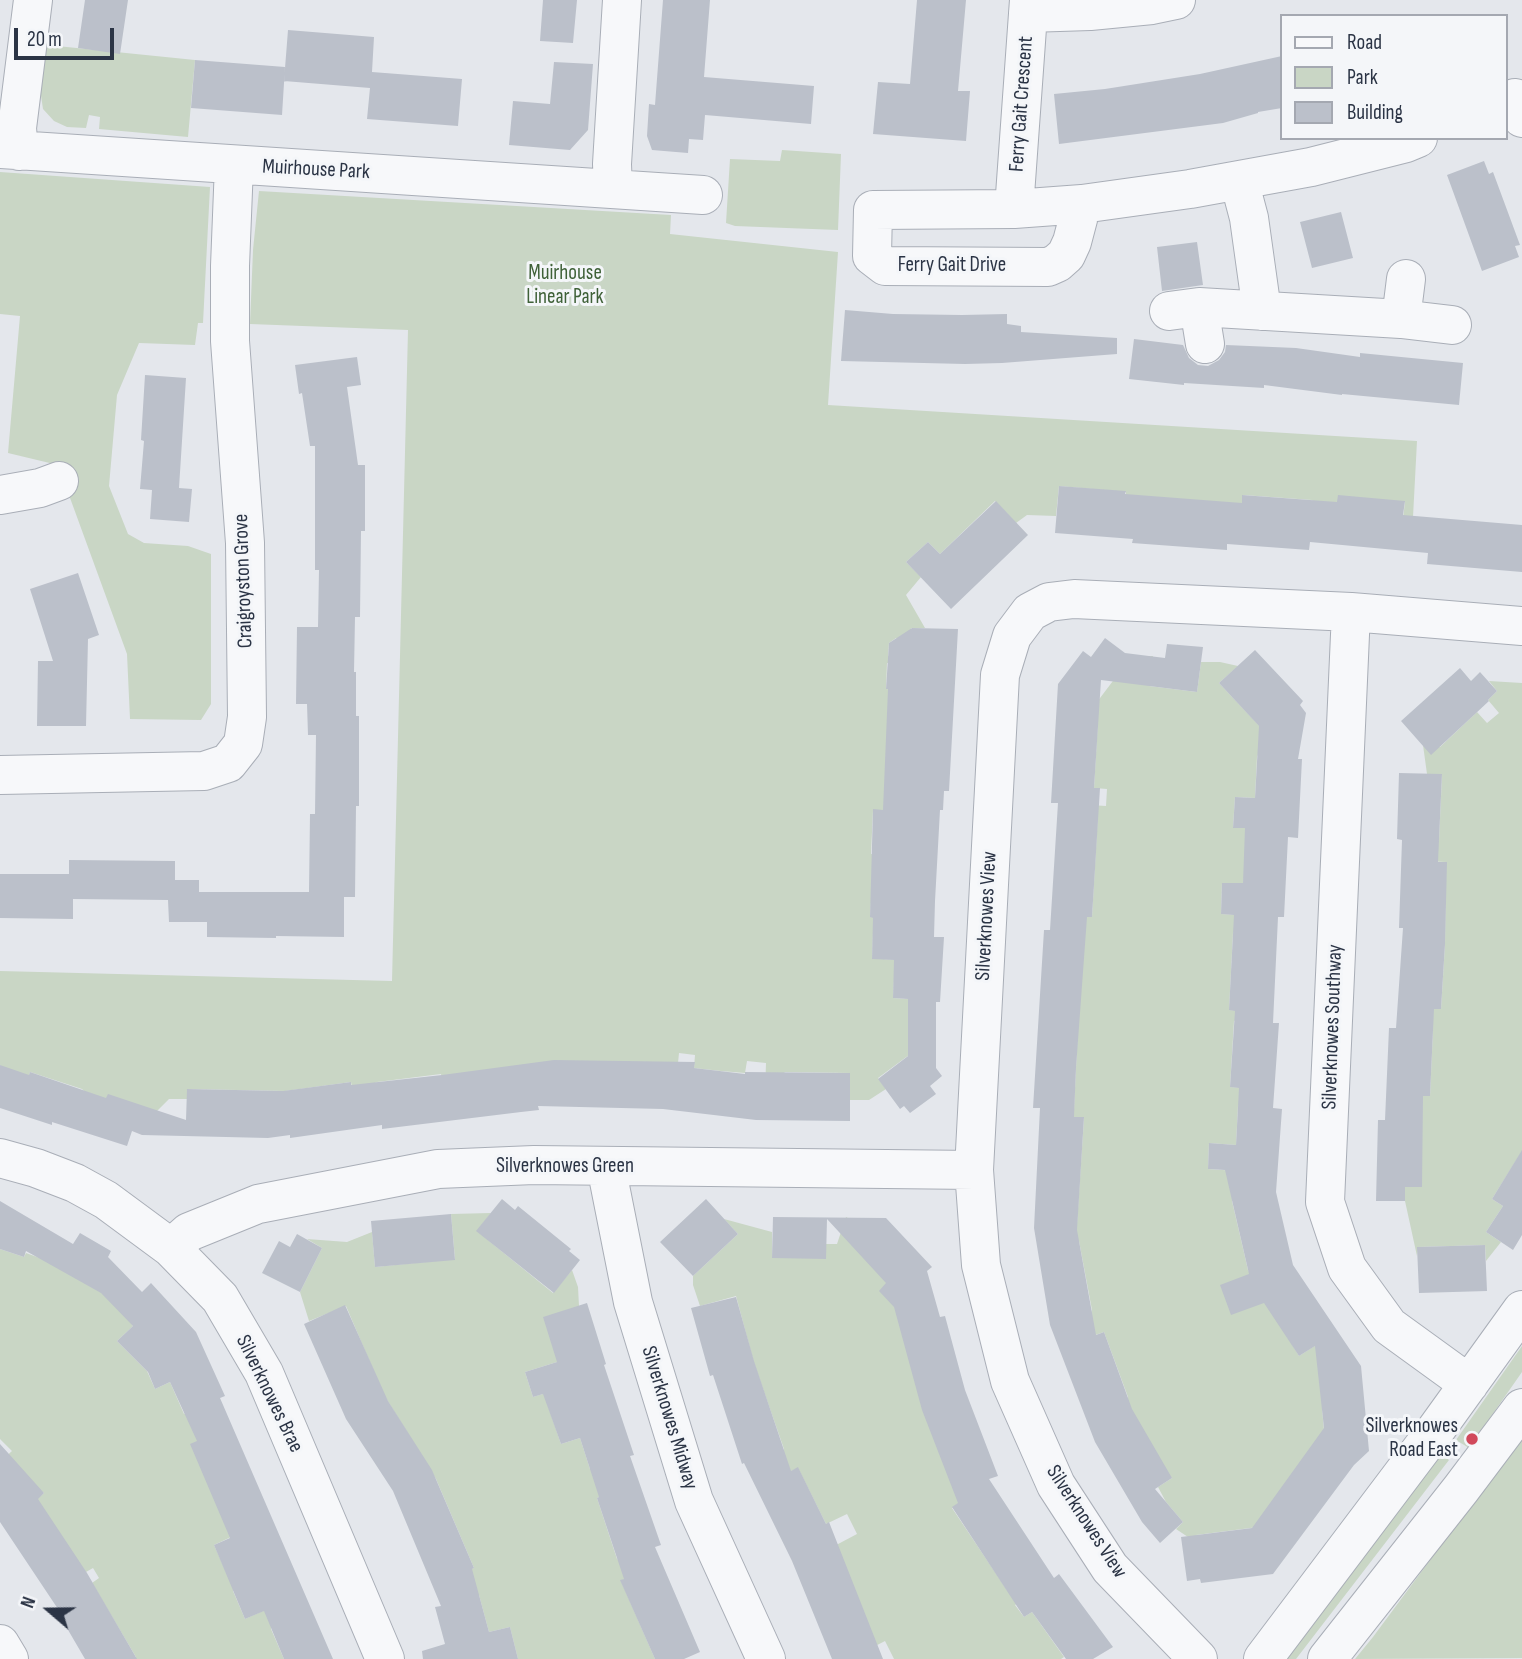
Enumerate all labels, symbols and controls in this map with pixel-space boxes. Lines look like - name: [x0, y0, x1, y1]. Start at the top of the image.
- scale bar: [18, 14, 117, 58]
- legend: [1280, 14, 1508, 140]
- text: 20 m: [27, 27, 62, 52]
- text: Road: [1347, 30, 1382, 55]
- street label: Ferry Gait Crescent: [1005, 35, 1039, 173]
- text: Park: [1347, 65, 1378, 90]
- text: Building: [1347, 100, 1403, 125]
- street label: Muirhouse Park: [262, 155, 370, 185]
- street label: Ferry Gait Drive: [898, 253, 1006, 279]
- park label: Muirhouse Linear Park: [526, 261, 604, 311]
- street label: Craigroyston Grove: [229, 513, 259, 649]
- street label: Silverknowes View: [971, 851, 1003, 981]
- street label: Silverknowes Southway: [1318, 944, 1348, 1110]
- street label: Silverknowes Green: [496, 1154, 634, 1180]
- street label: Silverknowes Brae: [230, 1331, 308, 1457]
- street label: Silverknowes Midway: [635, 1343, 703, 1493]
- place label: Silverknowes Road East: [1365, 1414, 1458, 1464]
- marker: Silverknowes Road East: [1464, 1431, 1480, 1447]
- street label: Silverknowes View: [1040, 1461, 1132, 1583]
- north arrow: [14, 1575, 84, 1645]
- text: N: [16, 1594, 41, 1611]

